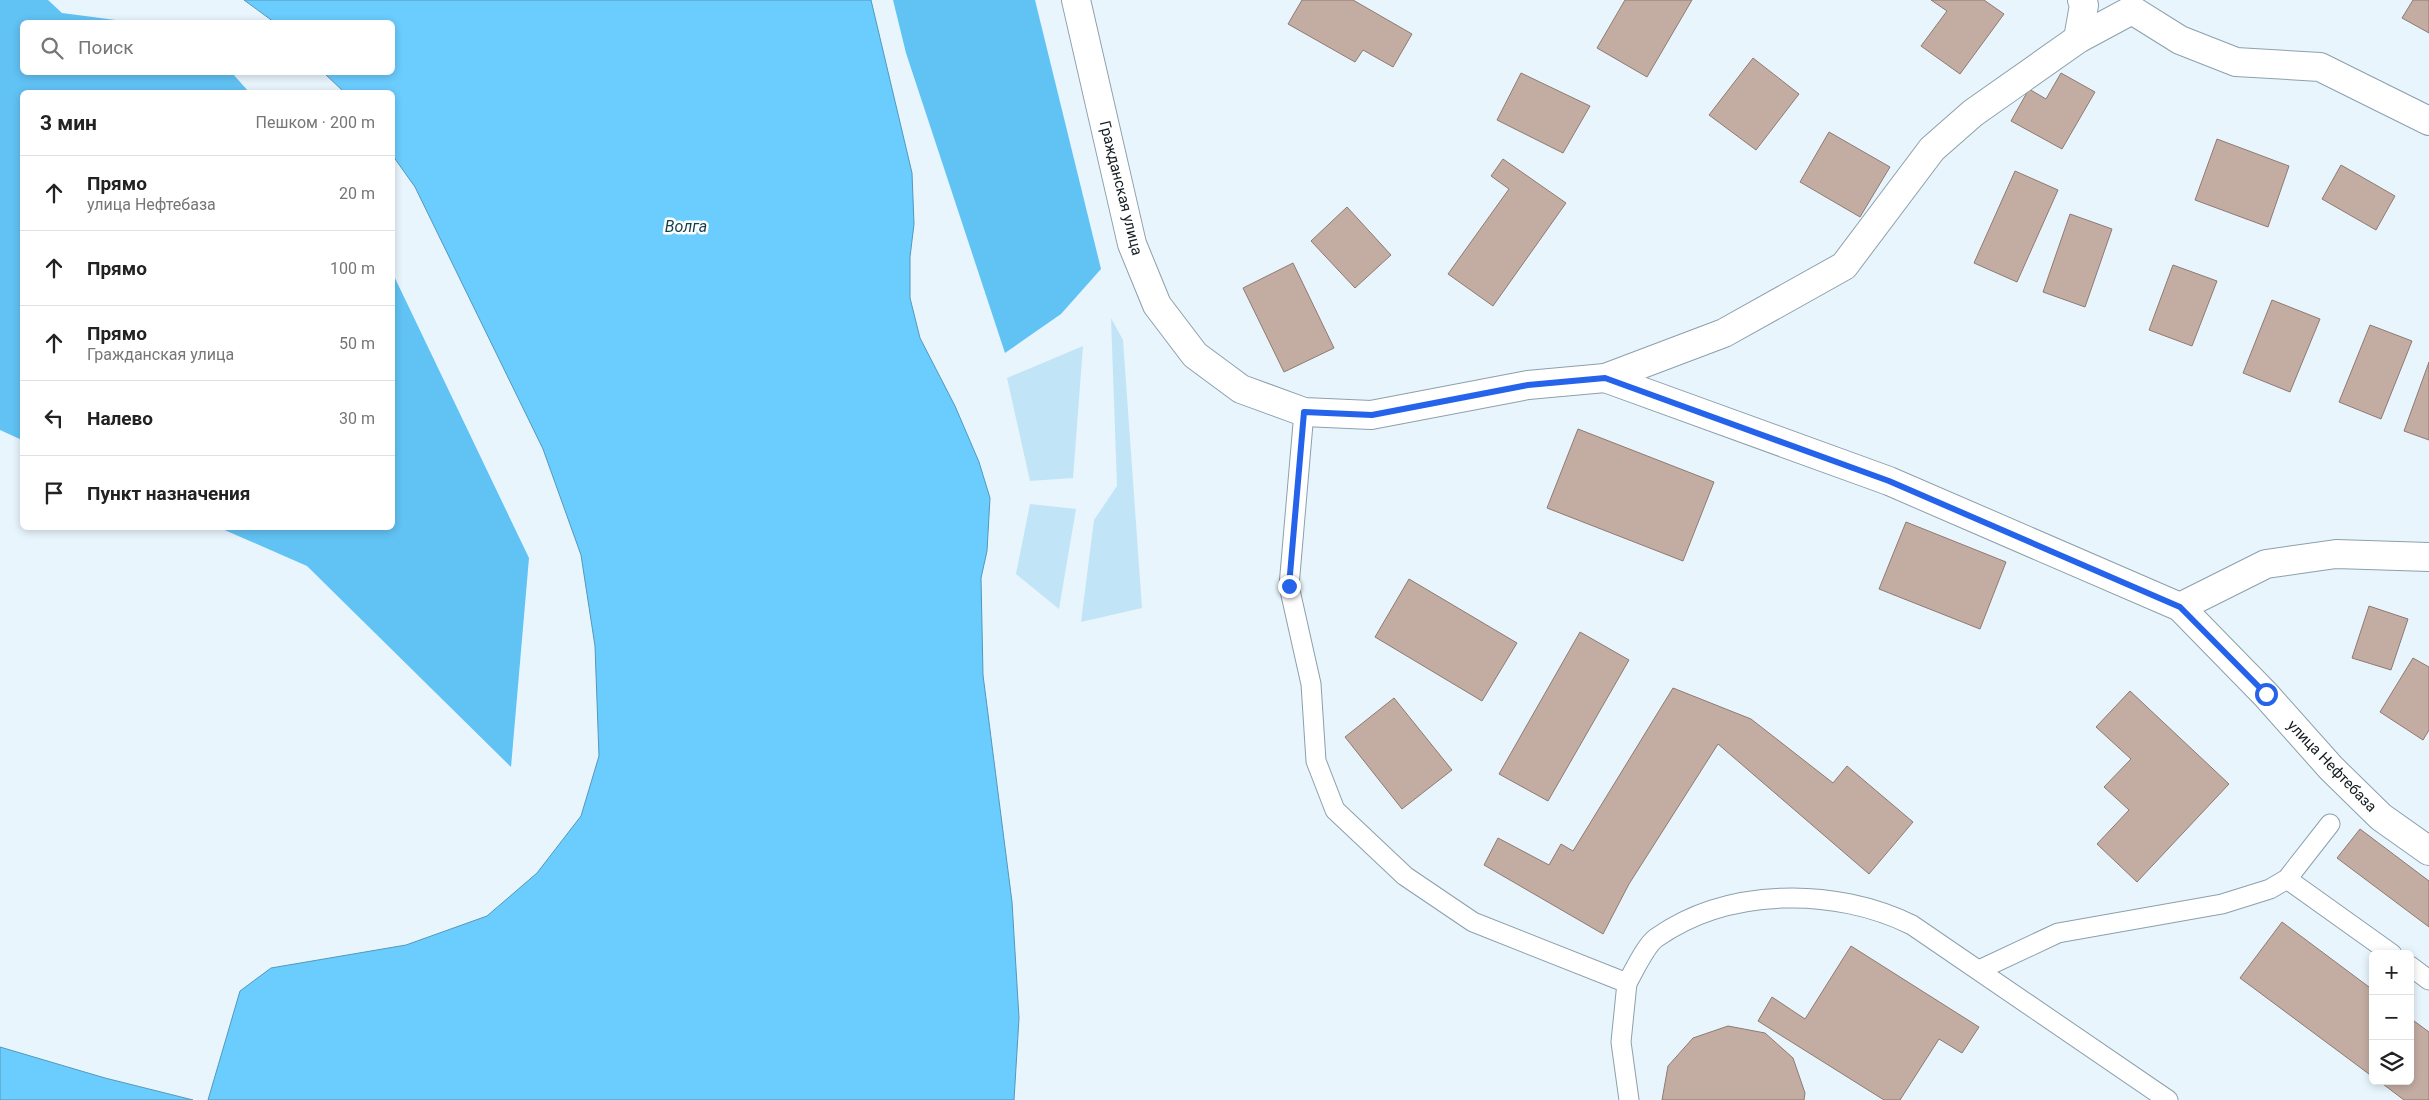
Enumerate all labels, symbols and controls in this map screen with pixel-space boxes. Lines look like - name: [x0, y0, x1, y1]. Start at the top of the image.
- search box: [20, 20, 395, 75]
- icon: search: [38, 34, 66, 62]
- text: Поиск: [78, 36, 134, 59]
- text: 3 мин: [40, 111, 97, 135]
- text: Пешком · 200 m: [256, 113, 375, 132]
- street label: Гражданская улица: [1096, 119, 1146, 257]
- text: Прямо: [87, 172, 147, 195]
- icon: ahead: [40, 179, 68, 207]
- text: 20 m: [339, 184, 375, 203]
- text: улица Нефтебаза: [87, 195, 216, 214]
- water label: Волга: [665, 217, 707, 236]
- icon: ahead: [40, 254, 68, 282]
- text: Прямо: [87, 257, 147, 280]
- text: 100 m: [330, 259, 375, 278]
- text: Прямо: [87, 322, 147, 345]
- icon: ahead: [40, 329, 68, 357]
- text: 50 m: [339, 334, 375, 353]
- text: Гражданская улица: [87, 345, 234, 364]
- icon: left: [40, 404, 68, 432]
- text: Налево: [87, 407, 153, 430]
- text: 30 m: [339, 409, 375, 428]
- icon: arrive: [40, 479, 68, 507]
- text: Пункт назначения: [87, 482, 250, 505]
- route end: [1278, 575, 1301, 598]
- route start: [2255, 683, 2278, 706]
- street label: улица Нефтебаза: [2284, 716, 2380, 816]
- map controls: [2369, 950, 2414, 1085]
- button: +: [2369, 950, 2414, 995]
- button: −: [2369, 995, 2414, 1040]
- button: layers: [2369, 1040, 2414, 1085]

